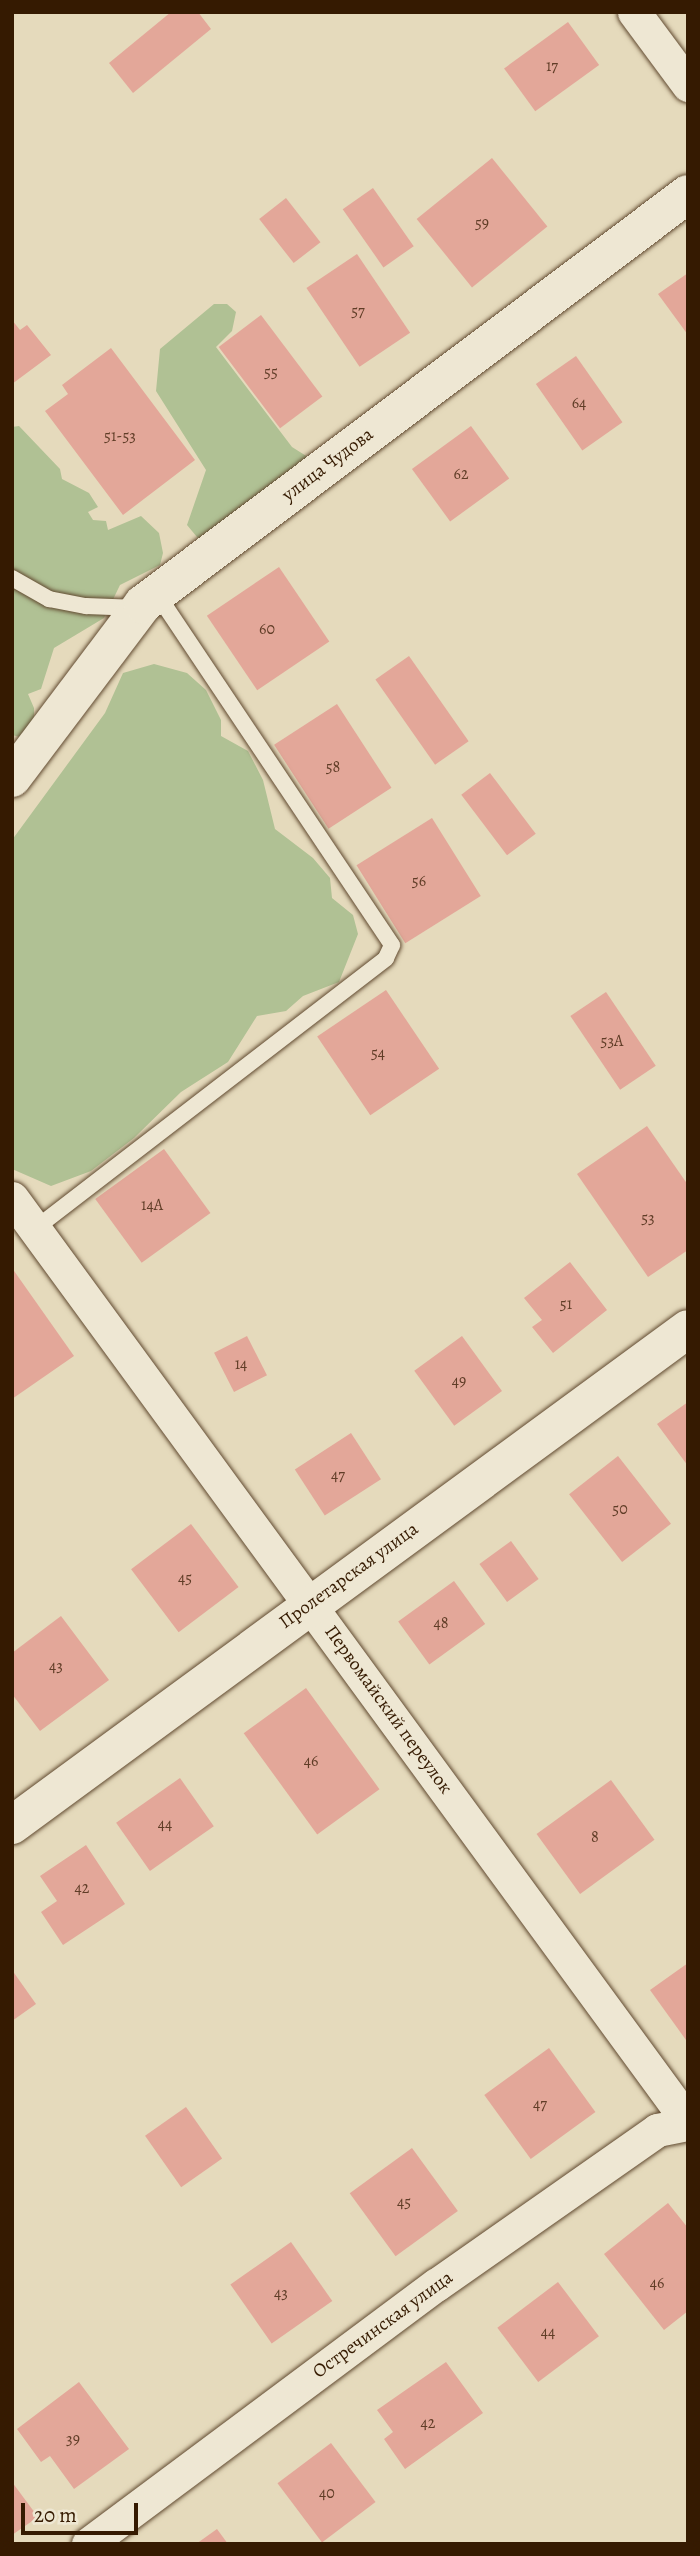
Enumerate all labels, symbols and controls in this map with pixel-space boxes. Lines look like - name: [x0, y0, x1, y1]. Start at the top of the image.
- house number: 17: [546, 56, 558, 76]
- house number: 59: [475, 213, 489, 233]
- house number: 57: [351, 301, 365, 321]
- house number: 55: [264, 362, 278, 382]
- house number: 64: [572, 393, 586, 413]
- street label: улица Чудова: [278, 423, 378, 507]
- house number: 51-53: [104, 426, 136, 446]
- house number: 62: [454, 464, 468, 484]
- house number: 60: [259, 619, 275, 639]
- house number: 58: [326, 757, 340, 777]
- house number: 56: [412, 871, 426, 891]
- house number: 53А: [601, 1031, 623, 1051]
- house number: 54: [371, 1043, 385, 1063]
- house number: 14А: [141, 1195, 163, 1215]
- house number: 53: [641, 1208, 655, 1228]
- house number: 51: [560, 1294, 572, 1314]
- house number: 14: [235, 1354, 247, 1374]
- house number: 49: [452, 1371, 466, 1391]
- house number: 47: [331, 1465, 345, 1485]
- house number: 50: [612, 1499, 628, 1519]
- street label: Пролетарская улица: [275, 1518, 423, 1634]
- house number: 45: [178, 1568, 192, 1588]
- house number: 48: [433, 1613, 449, 1633]
- street label: Первомайский переулок: [319, 1621, 457, 1799]
- house number: 43: [49, 1656, 63, 1676]
- house number: 46: [304, 1751, 318, 1771]
- house number: 44: [158, 1814, 172, 1834]
- house number: 8: [591, 1827, 599, 1847]
- house number: 42: [75, 1878, 89, 1898]
- house number: 47: [533, 2094, 547, 2114]
- house number: 45: [397, 2192, 411, 2212]
- street label: Остречинская улица: [308, 2266, 458, 2384]
- house number: 46: [650, 2273, 664, 2293]
- house number: 43: [274, 2283, 288, 2303]
- house number: 44: [541, 2322, 555, 2342]
- house number: 42: [421, 2413, 435, 2433]
- house number: 39: [66, 2429, 80, 2449]
- house number: 40: [319, 2483, 335, 2503]
- scale bar: [24, 2490, 142, 2534]
- text: 20 m: [34, 2501, 77, 2529]

